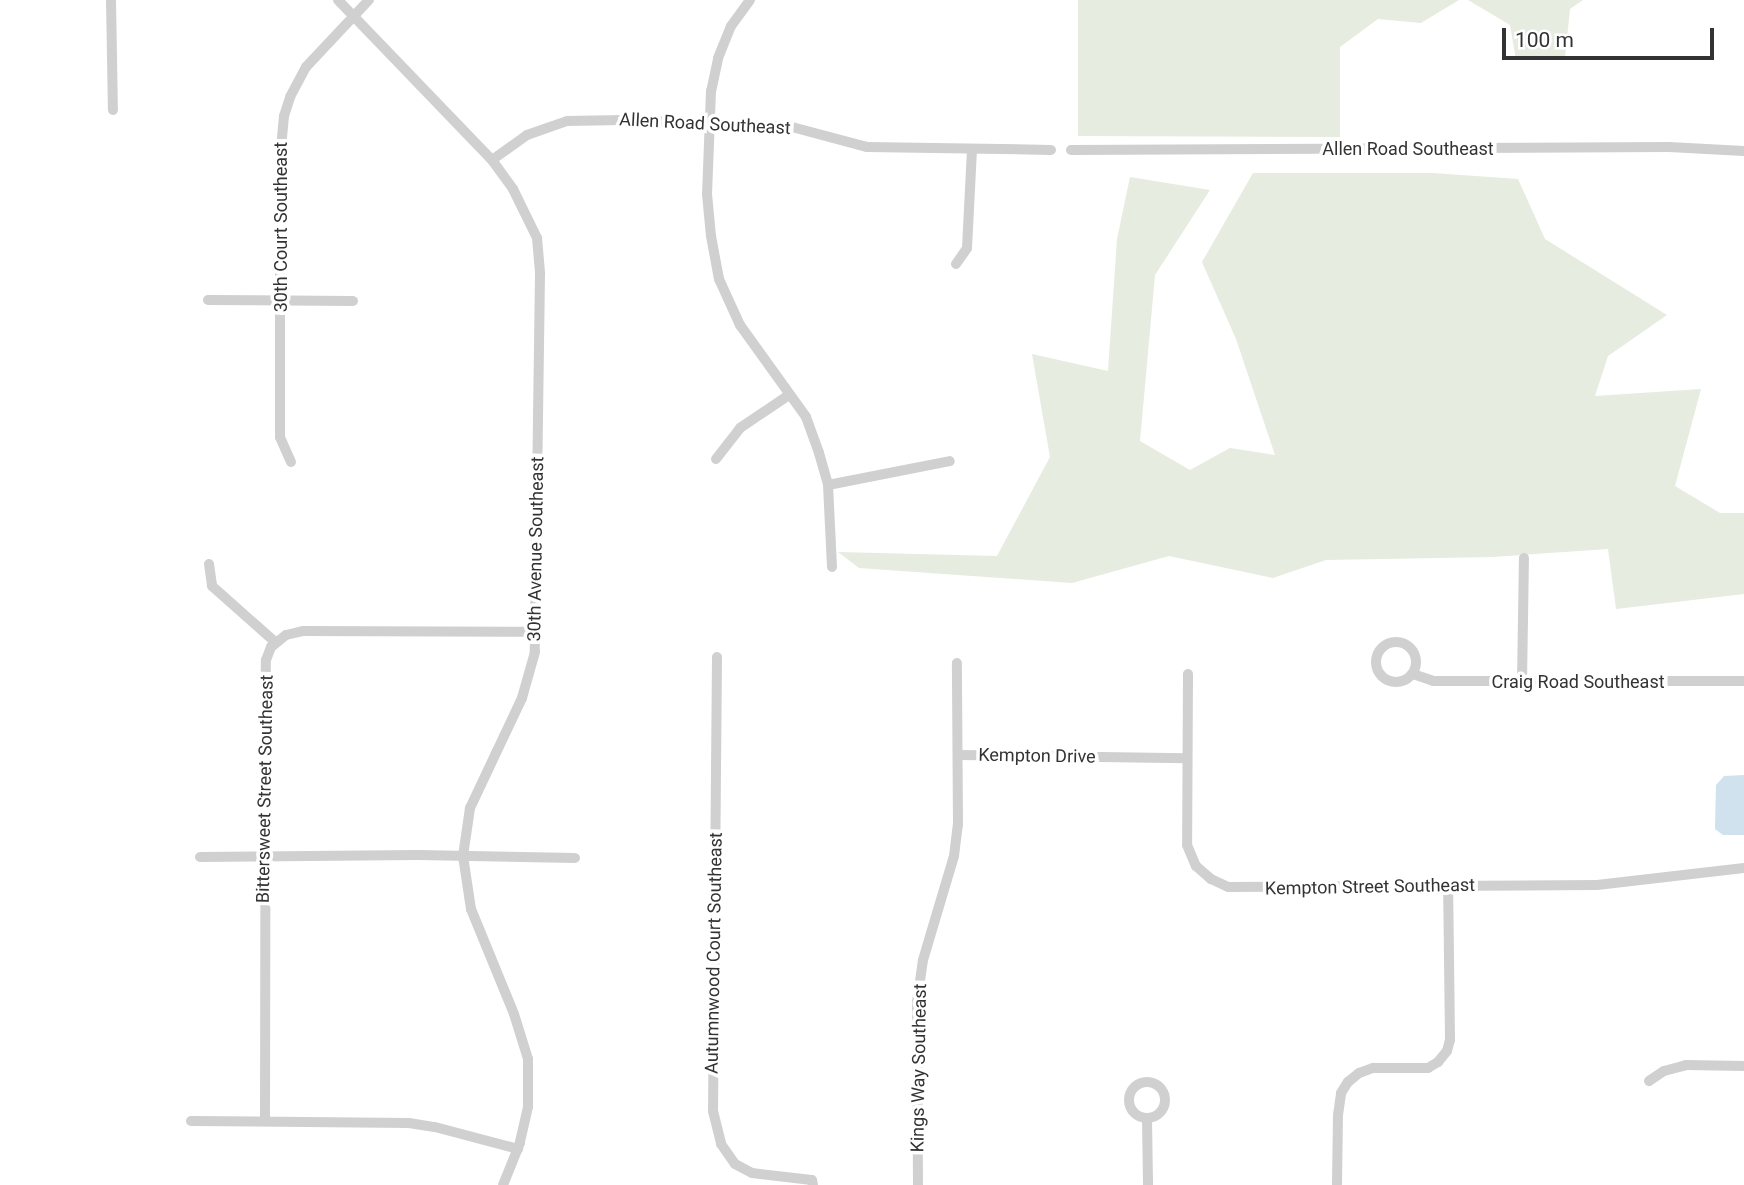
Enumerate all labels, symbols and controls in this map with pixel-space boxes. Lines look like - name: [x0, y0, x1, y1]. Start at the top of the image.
- scale bar: [1506, 14, 1718, 58]
- text: 100 m: [1515, 28, 1574, 52]
- street label: Allen Road Southeast: [619, 109, 791, 139]
- street label: Allen Road Southeast: [1322, 138, 1494, 160]
- street label: 30th Court Southeast: [270, 142, 292, 312]
- street label: 30th Avenue Southeast: [524, 456, 548, 642]
- street label: Craig Road Southeast: [1491, 671, 1665, 693]
- street label: Bittersweet Street Southeast: [252, 675, 278, 903]
- street label: Kempton Drive: [978, 744, 1096, 768]
- street label: Autumnwood Court Southeast: [701, 832, 727, 1074]
- street label: Kempton Street Southeast: [1265, 874, 1475, 900]
- street label: Kings Way Southeast: [907, 983, 931, 1153]

